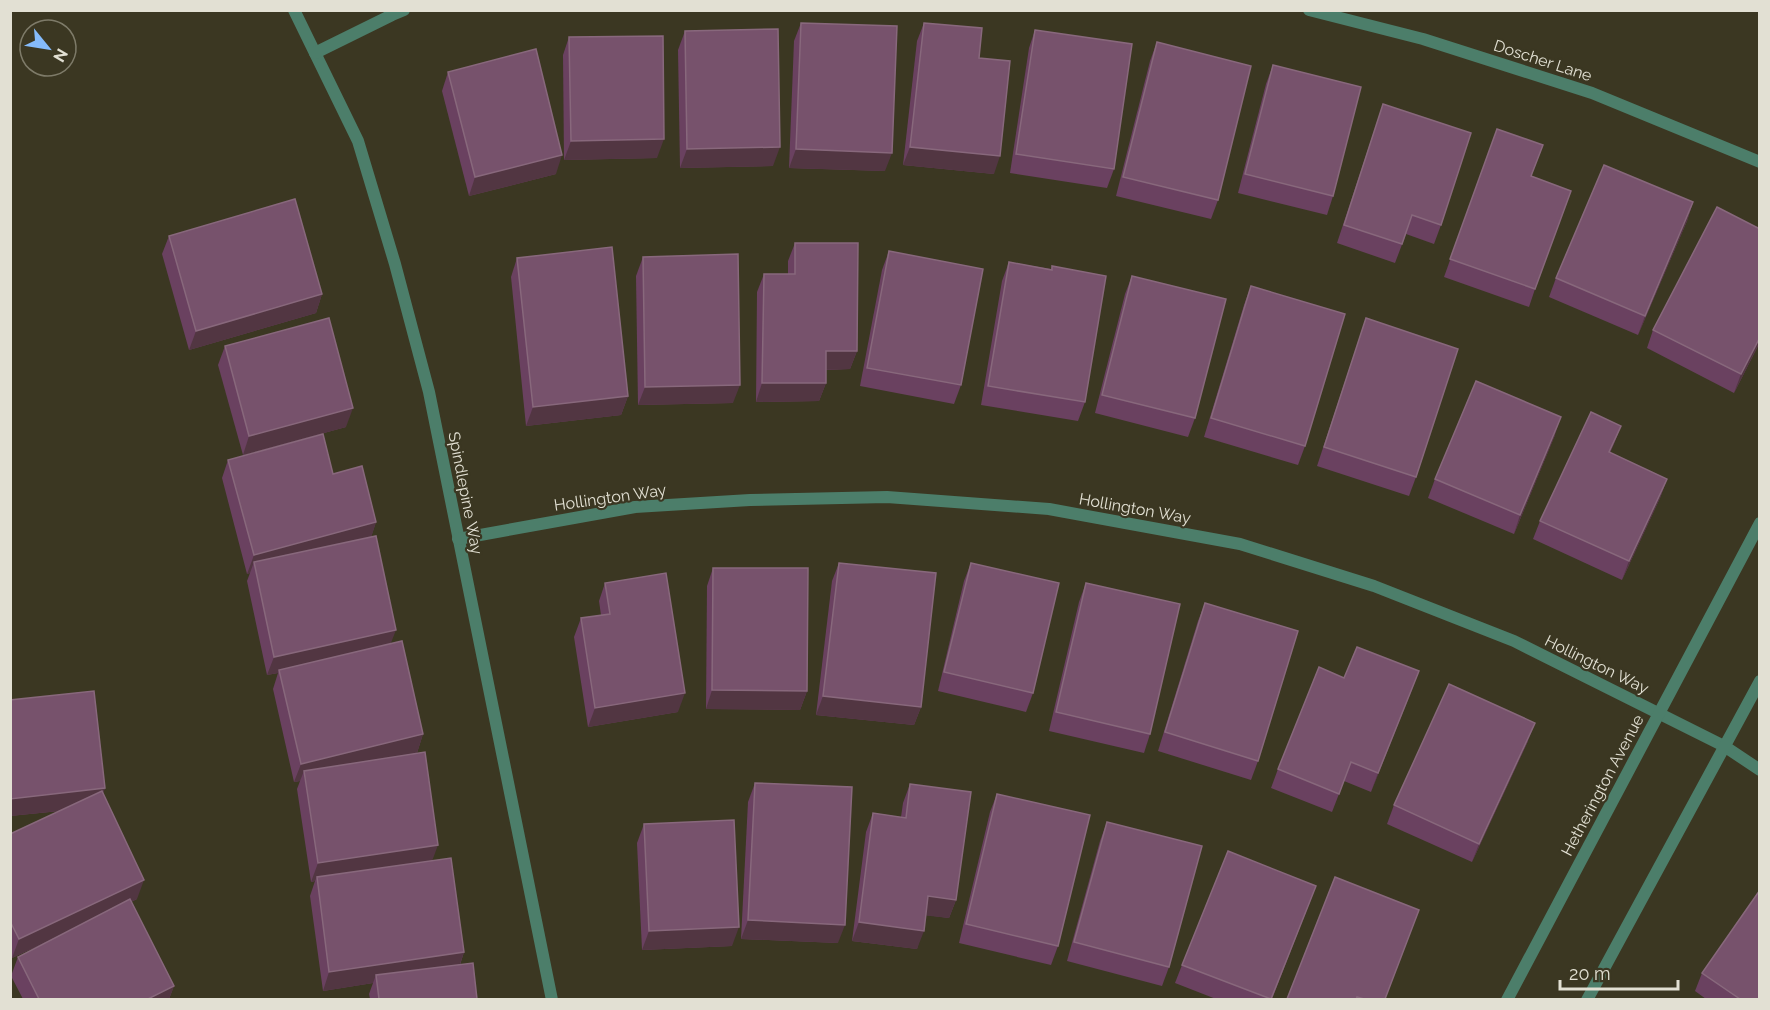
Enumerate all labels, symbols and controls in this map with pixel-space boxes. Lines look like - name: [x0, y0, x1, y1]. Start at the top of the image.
- north arrow: [18, 18, 78, 78]
- street label: Doscher Lane: [1491, 36, 1594, 85]
- text: N: [49, 45, 72, 65]
- street label: Spindlepine Way: [444, 430, 487, 556]
- street label: Hollington Way: [553, 480, 668, 515]
- street label: Hollington Way: [1078, 489, 1193, 528]
- street label: Hollington Way: [1542, 631, 1652, 698]
- street label: Hetherington Avenue: [1557, 711, 1648, 859]
- scale bar: [1560, 953, 1678, 991]
- text: 20 m: [1569, 963, 1611, 984]

